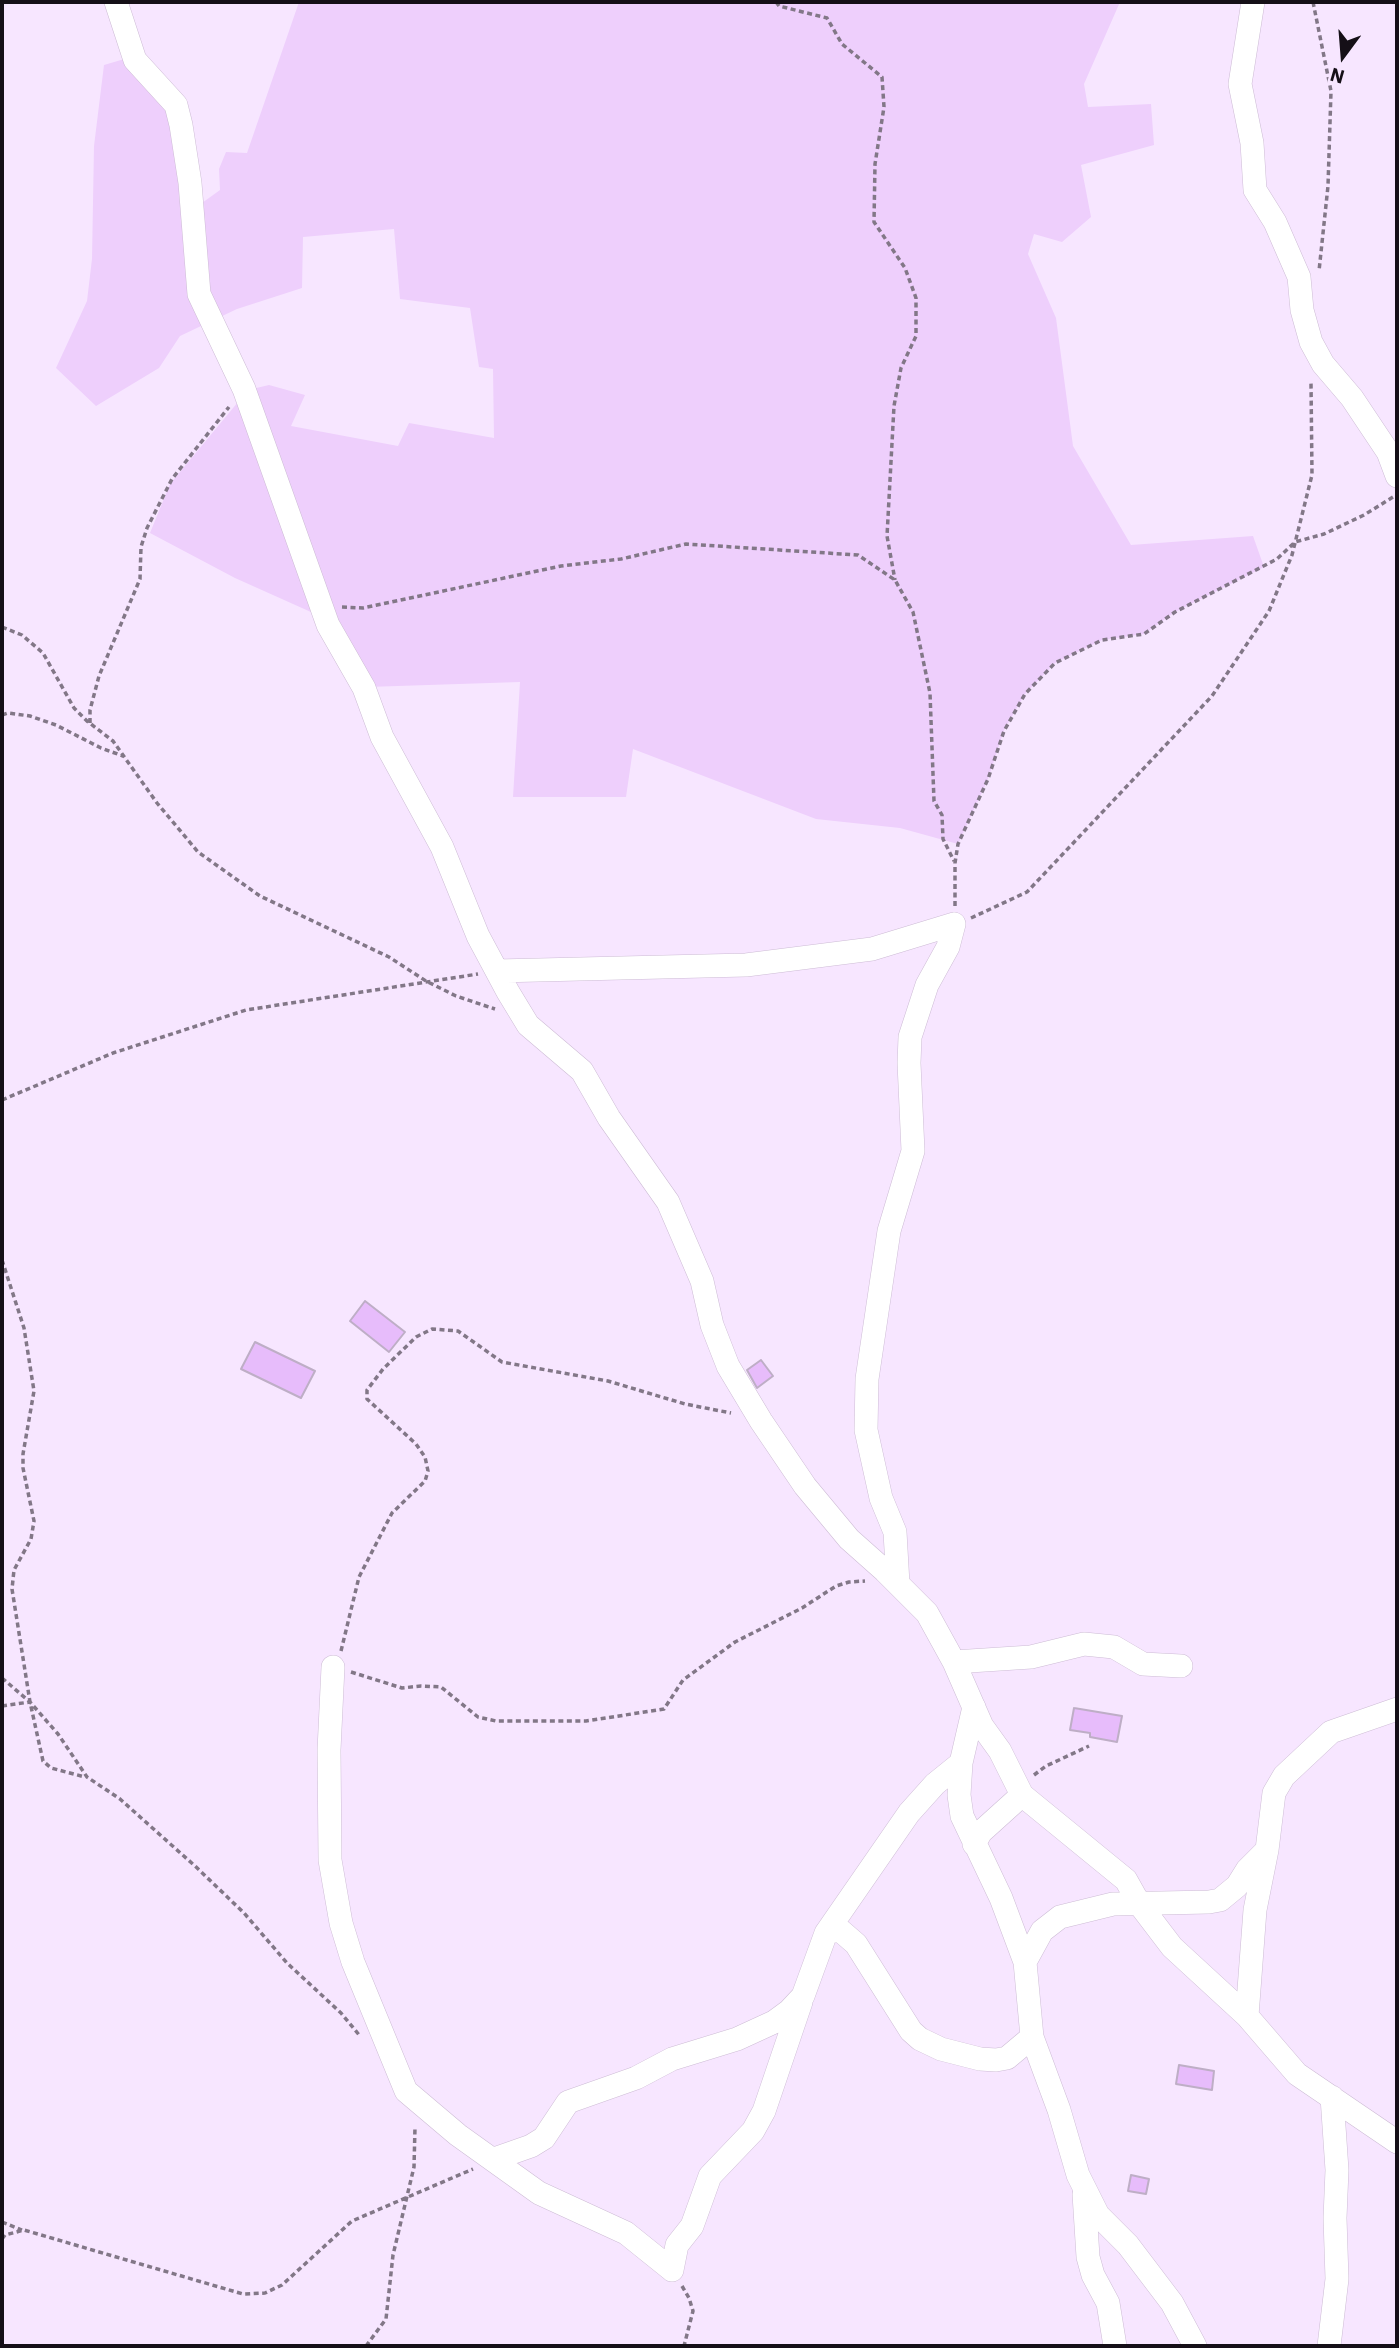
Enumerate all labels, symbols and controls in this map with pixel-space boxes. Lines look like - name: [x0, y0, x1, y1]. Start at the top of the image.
- north arrow: [1308, 21, 1378, 91]
- text: N: [1327, 63, 1347, 90]

